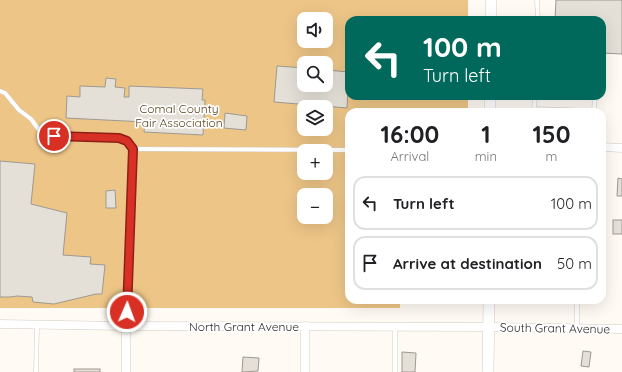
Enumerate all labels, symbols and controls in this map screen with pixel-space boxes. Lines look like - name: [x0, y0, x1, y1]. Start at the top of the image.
- map controls: [297, 12, 333, 224]
- button: sound: [297, 12, 333, 48]
- text: 100 m: [423, 29, 502, 64]
- icon: left: [357, 32, 409, 84]
- button: search: [297, 56, 333, 92]
- text: Turn left: [423, 64, 491, 87]
- button: layers: [297, 100, 333, 136]
- park label: Comal County Fair Association: [135, 101, 223, 130]
- pin: [37, 119, 71, 153]
- text: 16:00: [381, 119, 439, 149]
- text: 1: [481, 119, 491, 149]
- text: 150: [532, 119, 570, 149]
- icon: arrive: [43, 125, 65, 147]
- button: +: [297, 144, 333, 180]
- text: Arrival: [390, 148, 429, 164]
- text: min: [475, 148, 497, 164]
- text: m: [546, 148, 557, 164]
- button: −: [297, 188, 333, 224]
- icon: left: [359, 192, 381, 214]
- text: Turn left: [393, 194, 455, 213]
- text: 100 m: [551, 194, 592, 213]
- icon: arrive: [359, 252, 381, 274]
- text: Arrive at destination: [393, 254, 542, 273]
- text: 50 m: [557, 254, 592, 273]
- position arrow: [106, 291, 148, 333]
- street label: North Grant Avenue: [189, 319, 299, 334]
- street label: South Grant Avenue: [500, 320, 611, 336]

